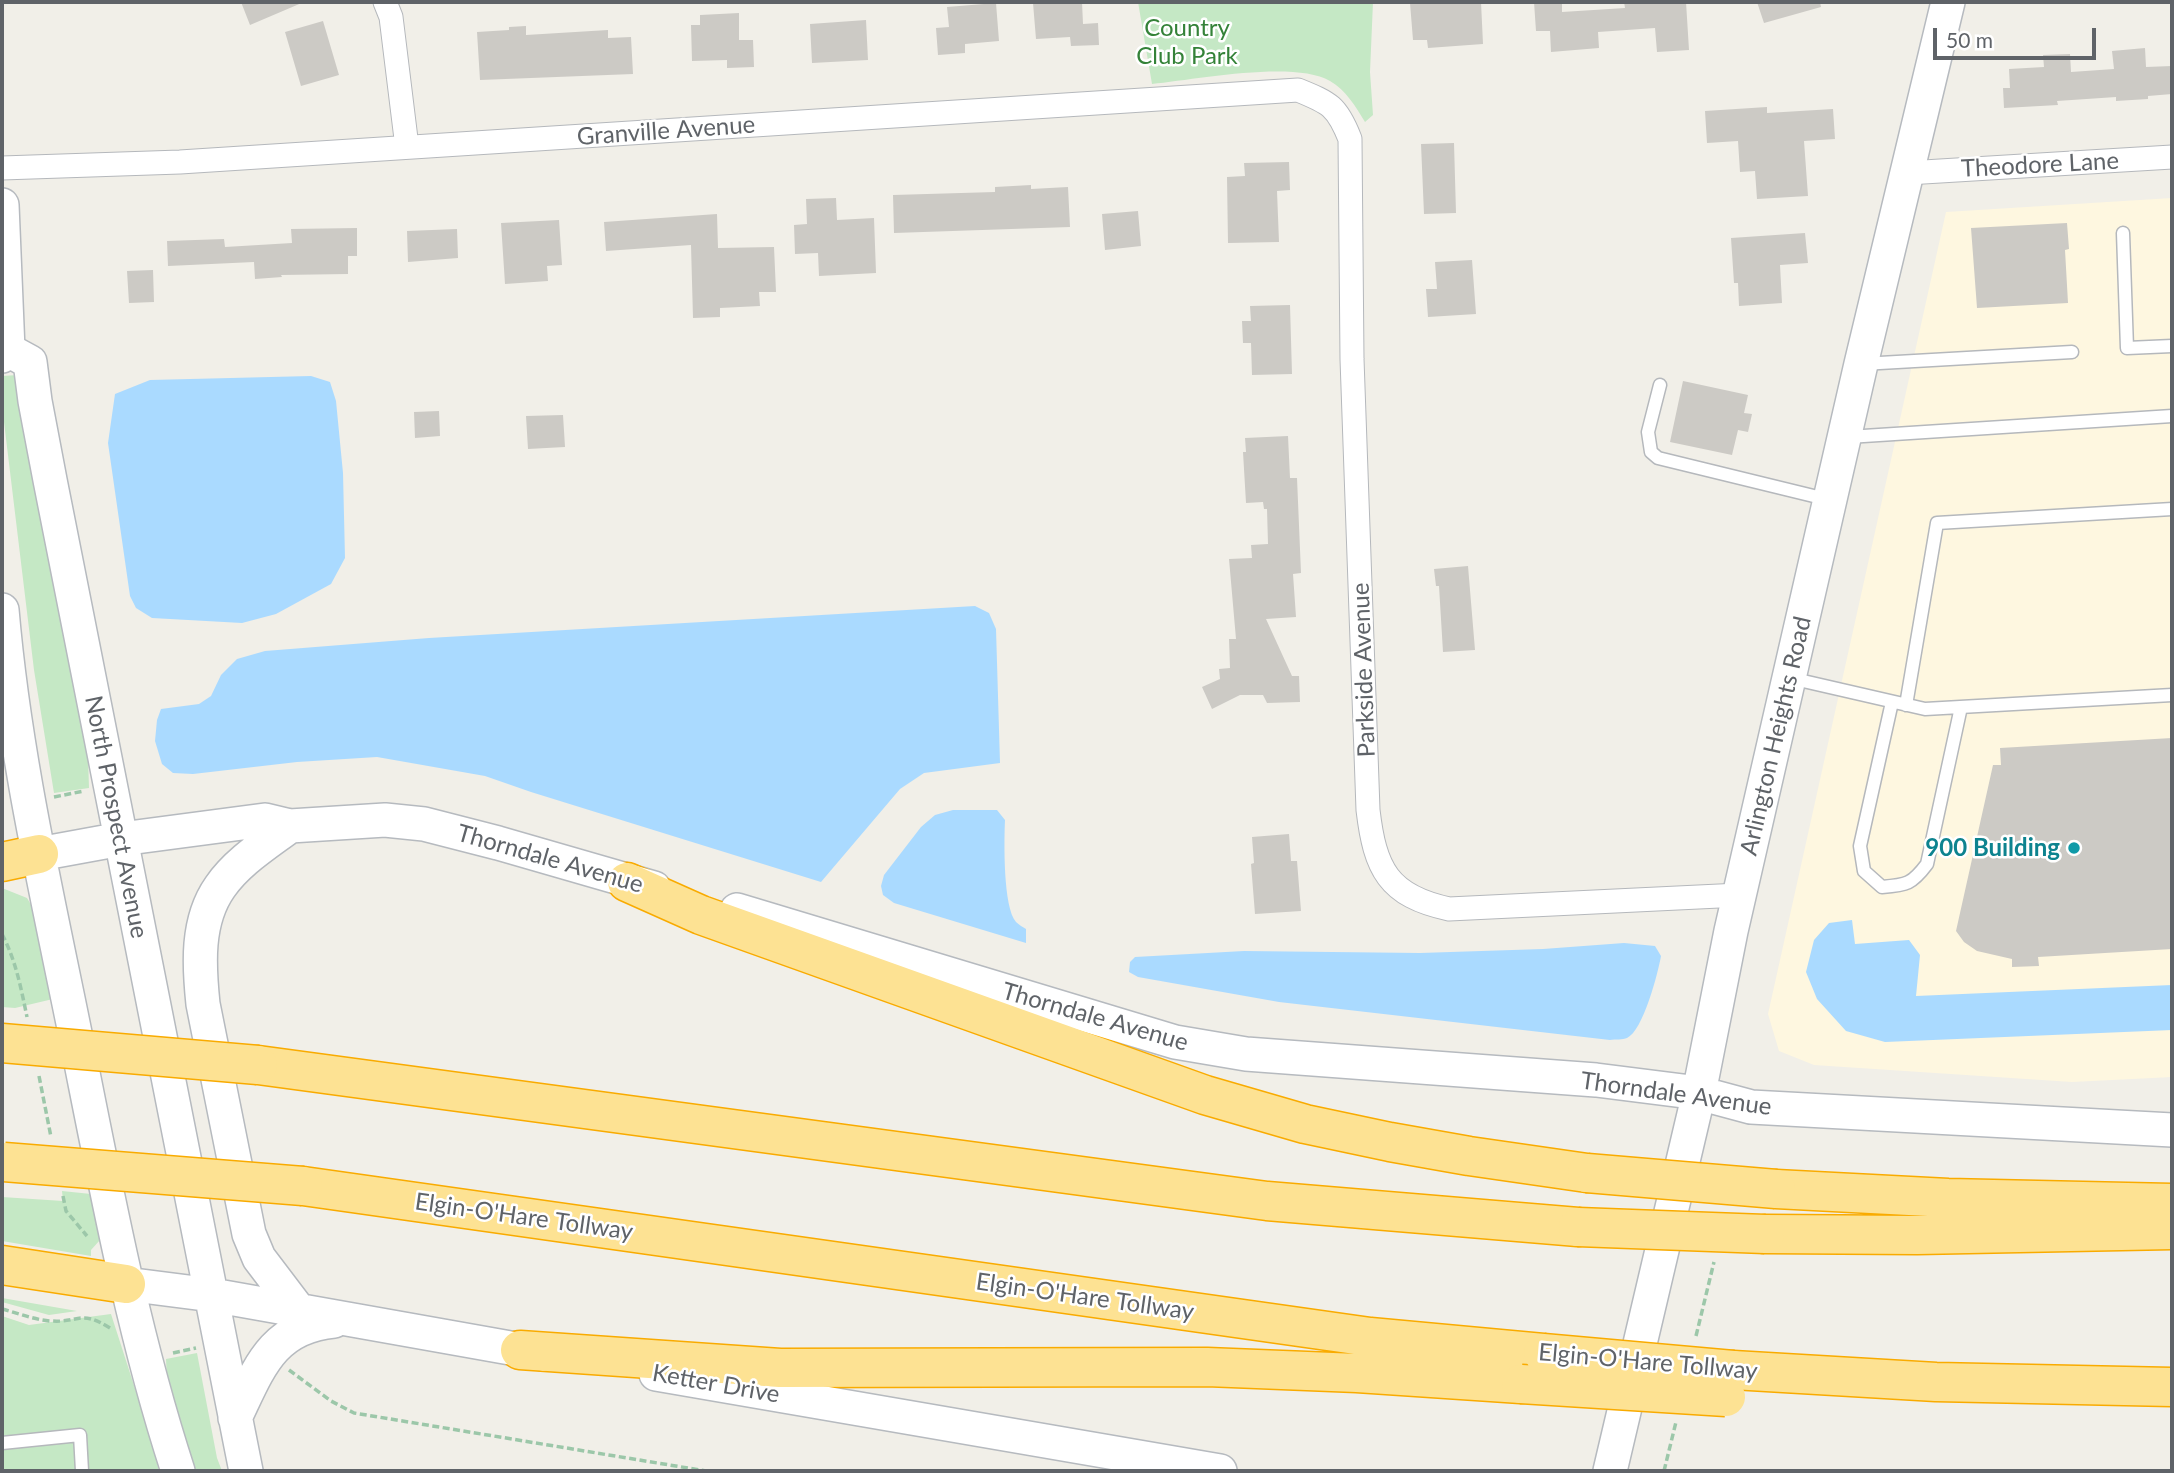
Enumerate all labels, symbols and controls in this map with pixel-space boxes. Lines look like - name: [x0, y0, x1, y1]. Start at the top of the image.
- park label: Country Club Park: [1136, 14, 1238, 70]
- scale bar: [1936, 14, 2099, 58]
- text: 50 m: [1946, 27, 1993, 52]
- street label: Granville Avenue: [576, 110, 756, 152]
- street label: Theodore Lane: [1960, 146, 2120, 184]
- street label: Parkside Avenue: [1347, 582, 1381, 758]
- street label: Arlington Heights Road: [1734, 614, 1818, 858]
- street label: North Prospect Avenue: [78, 693, 154, 941]
- street label: Thorndale Avenue: [454, 819, 646, 899]
- place label: 900 Building: [1925, 834, 2060, 862]
- marker: 900 Building: [2066, 840, 2082, 856]
- street label: Thorndale Avenue: [999, 977, 1191, 1057]
- street label: Thorndale Avenue: [1579, 1066, 1773, 1122]
- street label: Elgin-O'Hare Tollway: [413, 1187, 635, 1247]
- street label: Elgin-O'Hare Tollway: [974, 1267, 1196, 1327]
- street label: Elgin-O'Hare Tollway: [1537, 1338, 1759, 1386]
- street label: Ketter Drive: [650, 1359, 782, 1409]

